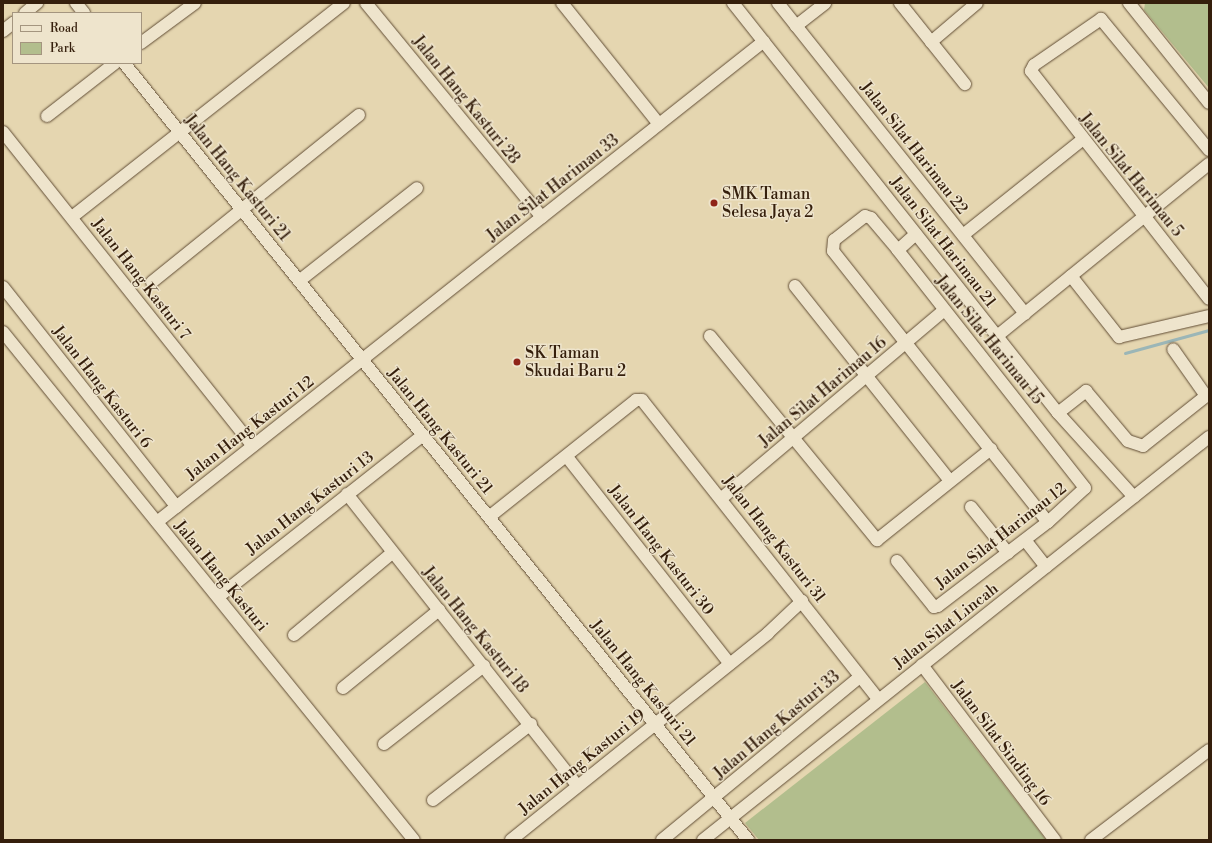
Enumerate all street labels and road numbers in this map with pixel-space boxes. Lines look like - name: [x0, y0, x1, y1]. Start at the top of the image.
- street label: Jalan Hang Kasturi 28: [408, 32, 524, 168]
- street label: Jalan Silat Harimau 22: [856, 78, 972, 218]
- street label: Jalan Silat Harimau 5: [1075, 109, 1187, 241]
- street label: Jalan Hang Kasturi 21: [180, 111, 294, 245]
- street label: Jalan Silat Harimau 33: [483, 130, 623, 246]
- street label: Jalan Silat Harimau 21: [886, 173, 1000, 311]
- street label: Jalan Hang Kasturi 7: [88, 214, 194, 344]
- street label: Jalan Silat Harimau 15: [931, 272, 1047, 408]
- street label: Jalan Hang Kasturi 6: [48, 322, 156, 452]
- street label: Jalan Silat Harimau 16: [755, 333, 891, 451]
- street label: Jalan Hang Kasturi 21: [383, 364, 497, 498]
- street label: Jalan Hang Kasturi 12: [182, 372, 318, 484]
- street label: Jalan Hang Kasturi 13: [242, 447, 378, 559]
- street label: Jalan Hang Kasturi 31: [718, 472, 830, 606]
- street label: Jalan Silat Harimau 12: [932, 479, 1070, 593]
- street label: Jalan Hang Kasturi 30: [604, 481, 718, 619]
- street label: Jalan Hang Kasturi: [170, 517, 272, 635]
- street label: Jalan Hang Kasturi 18: [418, 563, 532, 697]
- street label: Jalan Silat Lincah: [890, 579, 1002, 673]
- street label: Jalan Hang Kasturi 21: [586, 616, 700, 750]
- street label: Jalan Hang Kasturi 33: [710, 667, 844, 783]
- street label: Jalan Silat Sinding 16: [948, 676, 1054, 810]
- street label: Jalan Hang Kasturi 19: [515, 705, 649, 819]

